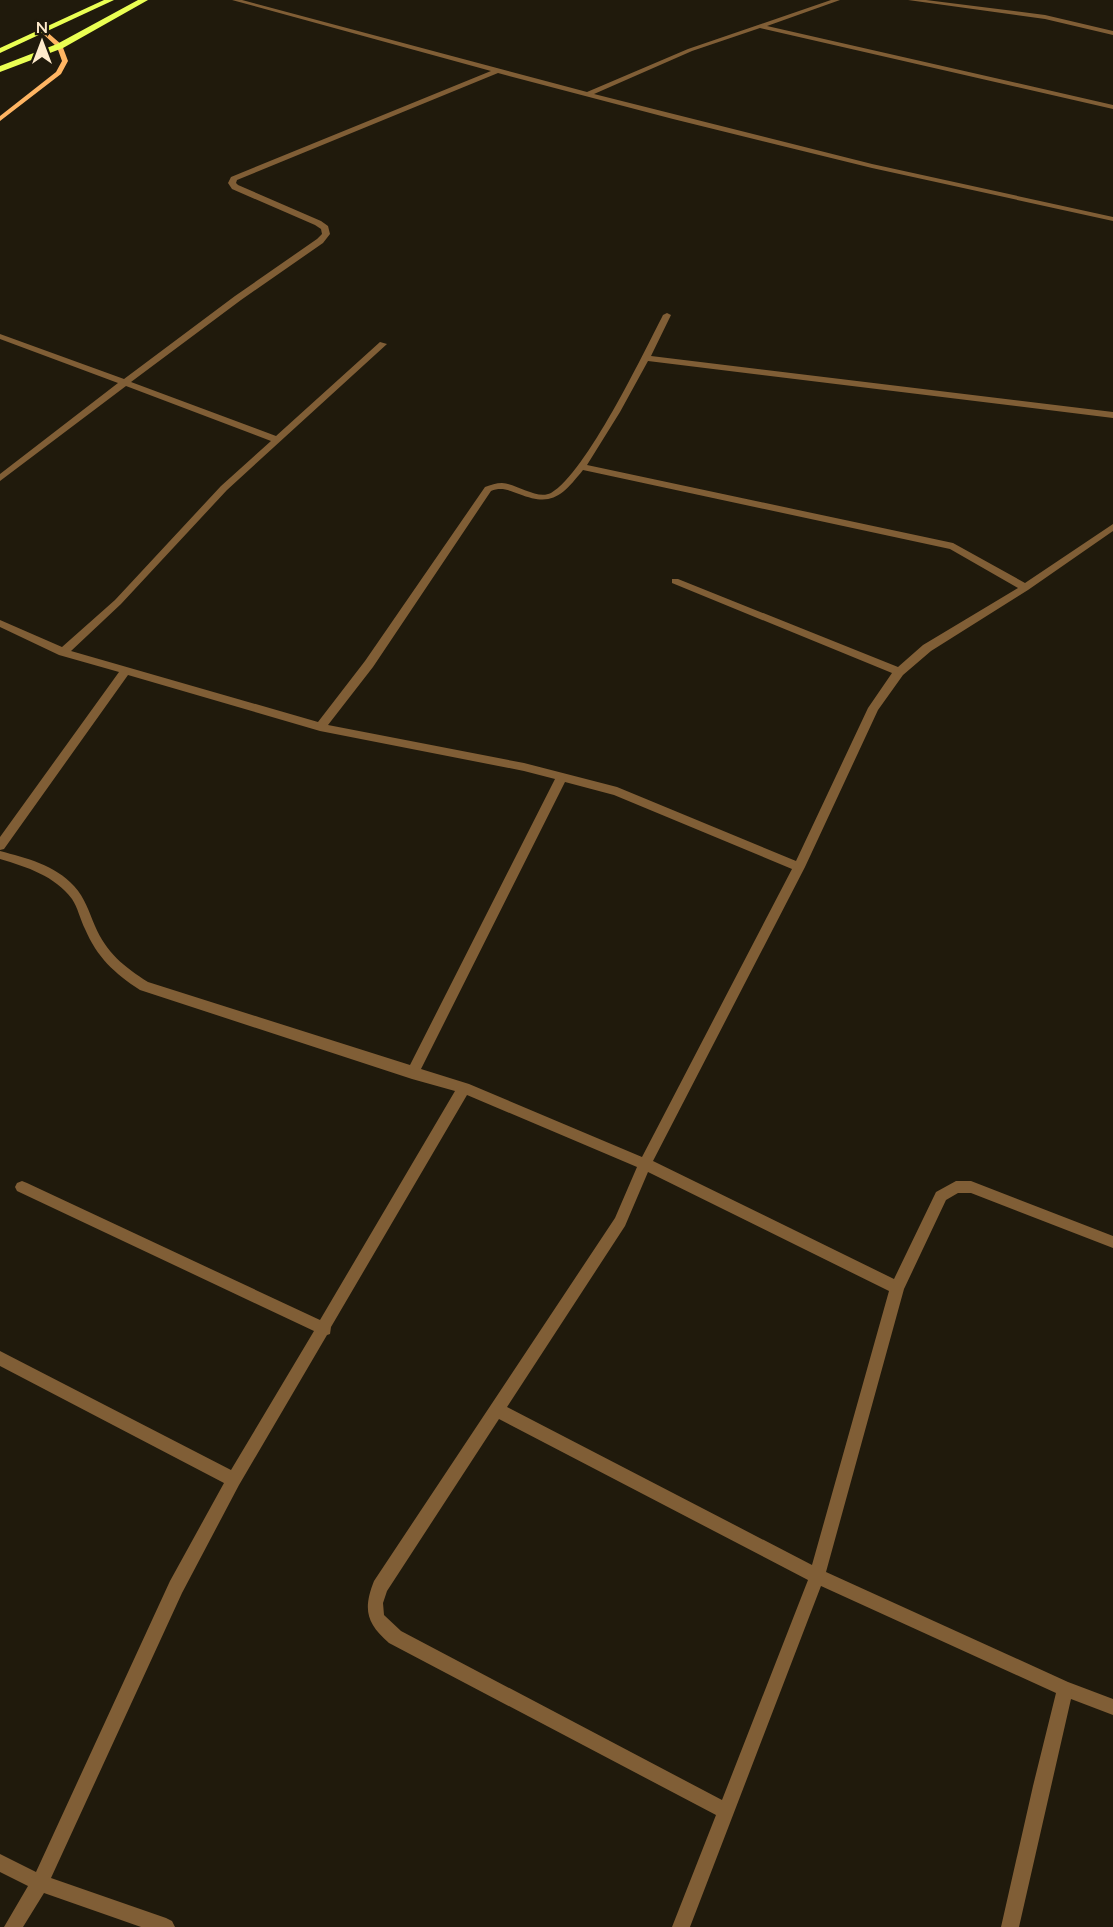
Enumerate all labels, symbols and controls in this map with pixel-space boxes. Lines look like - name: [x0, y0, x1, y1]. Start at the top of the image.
- north arrow: [12, 12, 72, 72]
- text: N: [36, 17, 48, 36]

